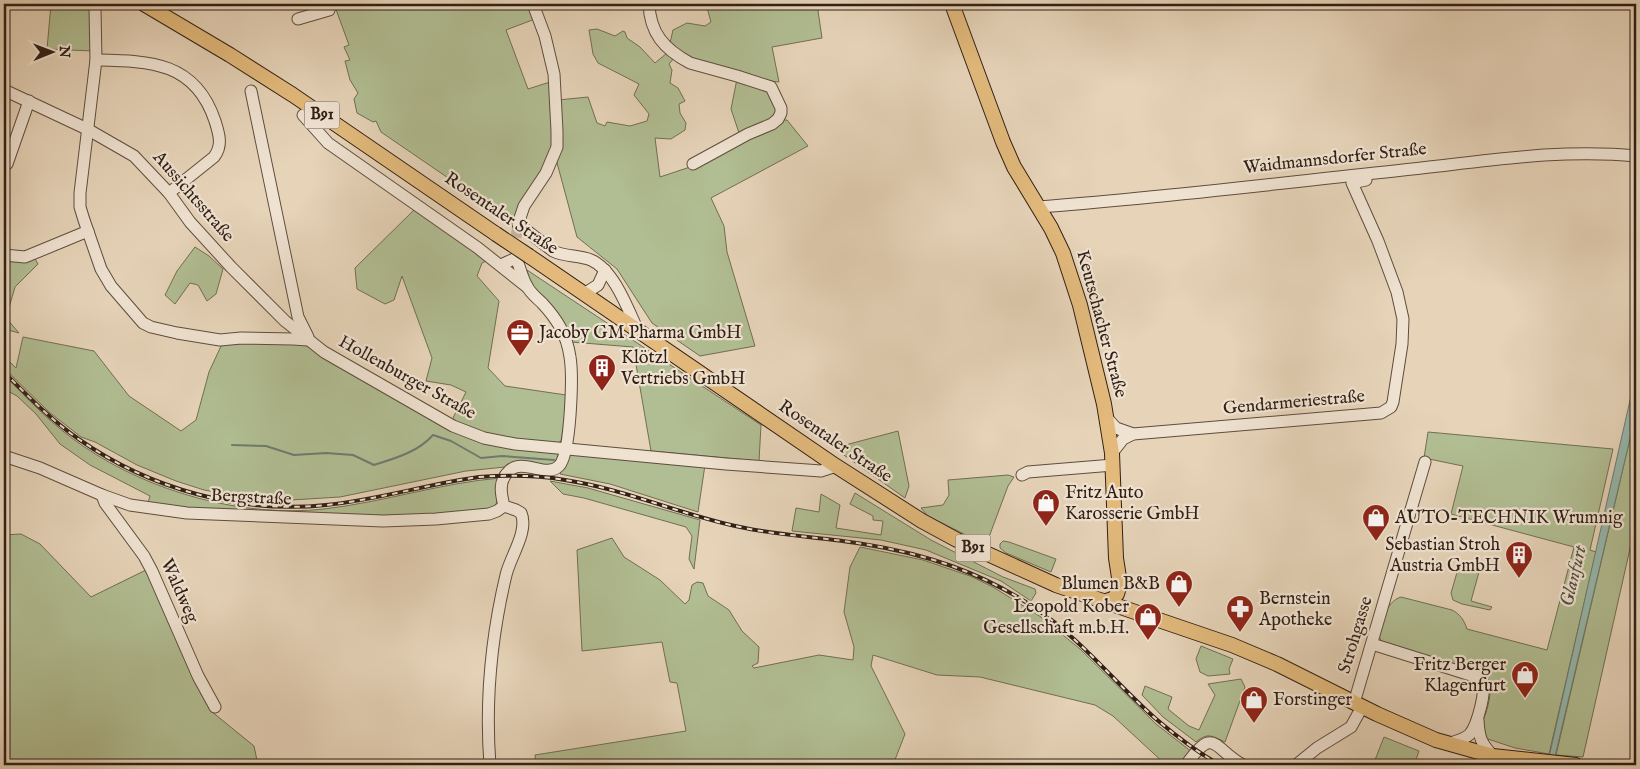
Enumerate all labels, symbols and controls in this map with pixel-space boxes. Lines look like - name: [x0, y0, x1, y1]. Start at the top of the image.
- north arrow: [28, 28, 78, 78]
- text: N: [55, 45, 73, 58]
- road number: B91: [304, 102, 340, 128]
- street label: Waidmannsdorfer Straße: [1242, 138, 1428, 180]
- street label: Aussichtsstraße: [147, 146, 239, 247]
- street label: Rosentaler Straße: [440, 167, 562, 261]
- street label: Keutschacher Straße: [1070, 248, 1132, 400]
- office icon: Jacoby GM Pharma GmbH: [505, 318, 535, 357]
- place label: Jacoby GM Pharma GmbH: [537, 322, 741, 345]
- street label: Hollenburger Straße: [334, 331, 480, 425]
- place label: Klötzl Vertriebs GmbH: [620, 347, 745, 391]
- building icon: Klötzl Vertriebs GmbH: [587, 353, 617, 392]
- street label: Gendarmeriestraße: [1222, 385, 1366, 421]
- street label: Rosentaler Straße: [774, 395, 896, 489]
- place label: Fritz Auto Karosserie GmbH: [1065, 482, 1200, 526]
- street label: Bergstraße: [210, 484, 292, 512]
- shop icon: Fritz Auto Karosserie GmbH: [1031, 488, 1061, 527]
- shop icon: AUTO-TECHNIK Wrumnig: [1361, 503, 1391, 542]
- place label: AUTO-TECHNIK Wrumnig: [1394, 507, 1623, 530]
- road number: B91: [956, 534, 990, 562]
- place label: Sebastian Stroh Austria GmbH: [1385, 534, 1500, 578]
- building icon: Sebastian Stroh Austria GmbH: [1504, 540, 1534, 579]
- water label: Glanfurt: [1555, 542, 1593, 609]
- street label: Waldweg: [155, 555, 203, 627]
- shop icon: Blumen B&B: [1164, 569, 1194, 608]
- place label: Blumen B&B: [1061, 573, 1160, 596]
- place label: Bernstein Apotheke: [1258, 588, 1332, 632]
- pharmacy icon: Bernstein Apotheke: [1225, 594, 1255, 633]
- street label: Strohgasse: [1333, 594, 1379, 676]
- place label: Leopold Kober Gesellschaft m.b.H.: [983, 596, 1129, 640]
- shop icon: Leopold Kober Gesellschaft m.b.H.: [1133, 602, 1163, 641]
- place label: Fritz Berger Klagenfurt: [1414, 654, 1506, 698]
- shop icon: Fritz Berger Klagenfurt: [1510, 660, 1540, 699]
- shop icon: Forstinger: [1239, 685, 1269, 724]
- place label: Forstinger: [1273, 689, 1352, 712]

